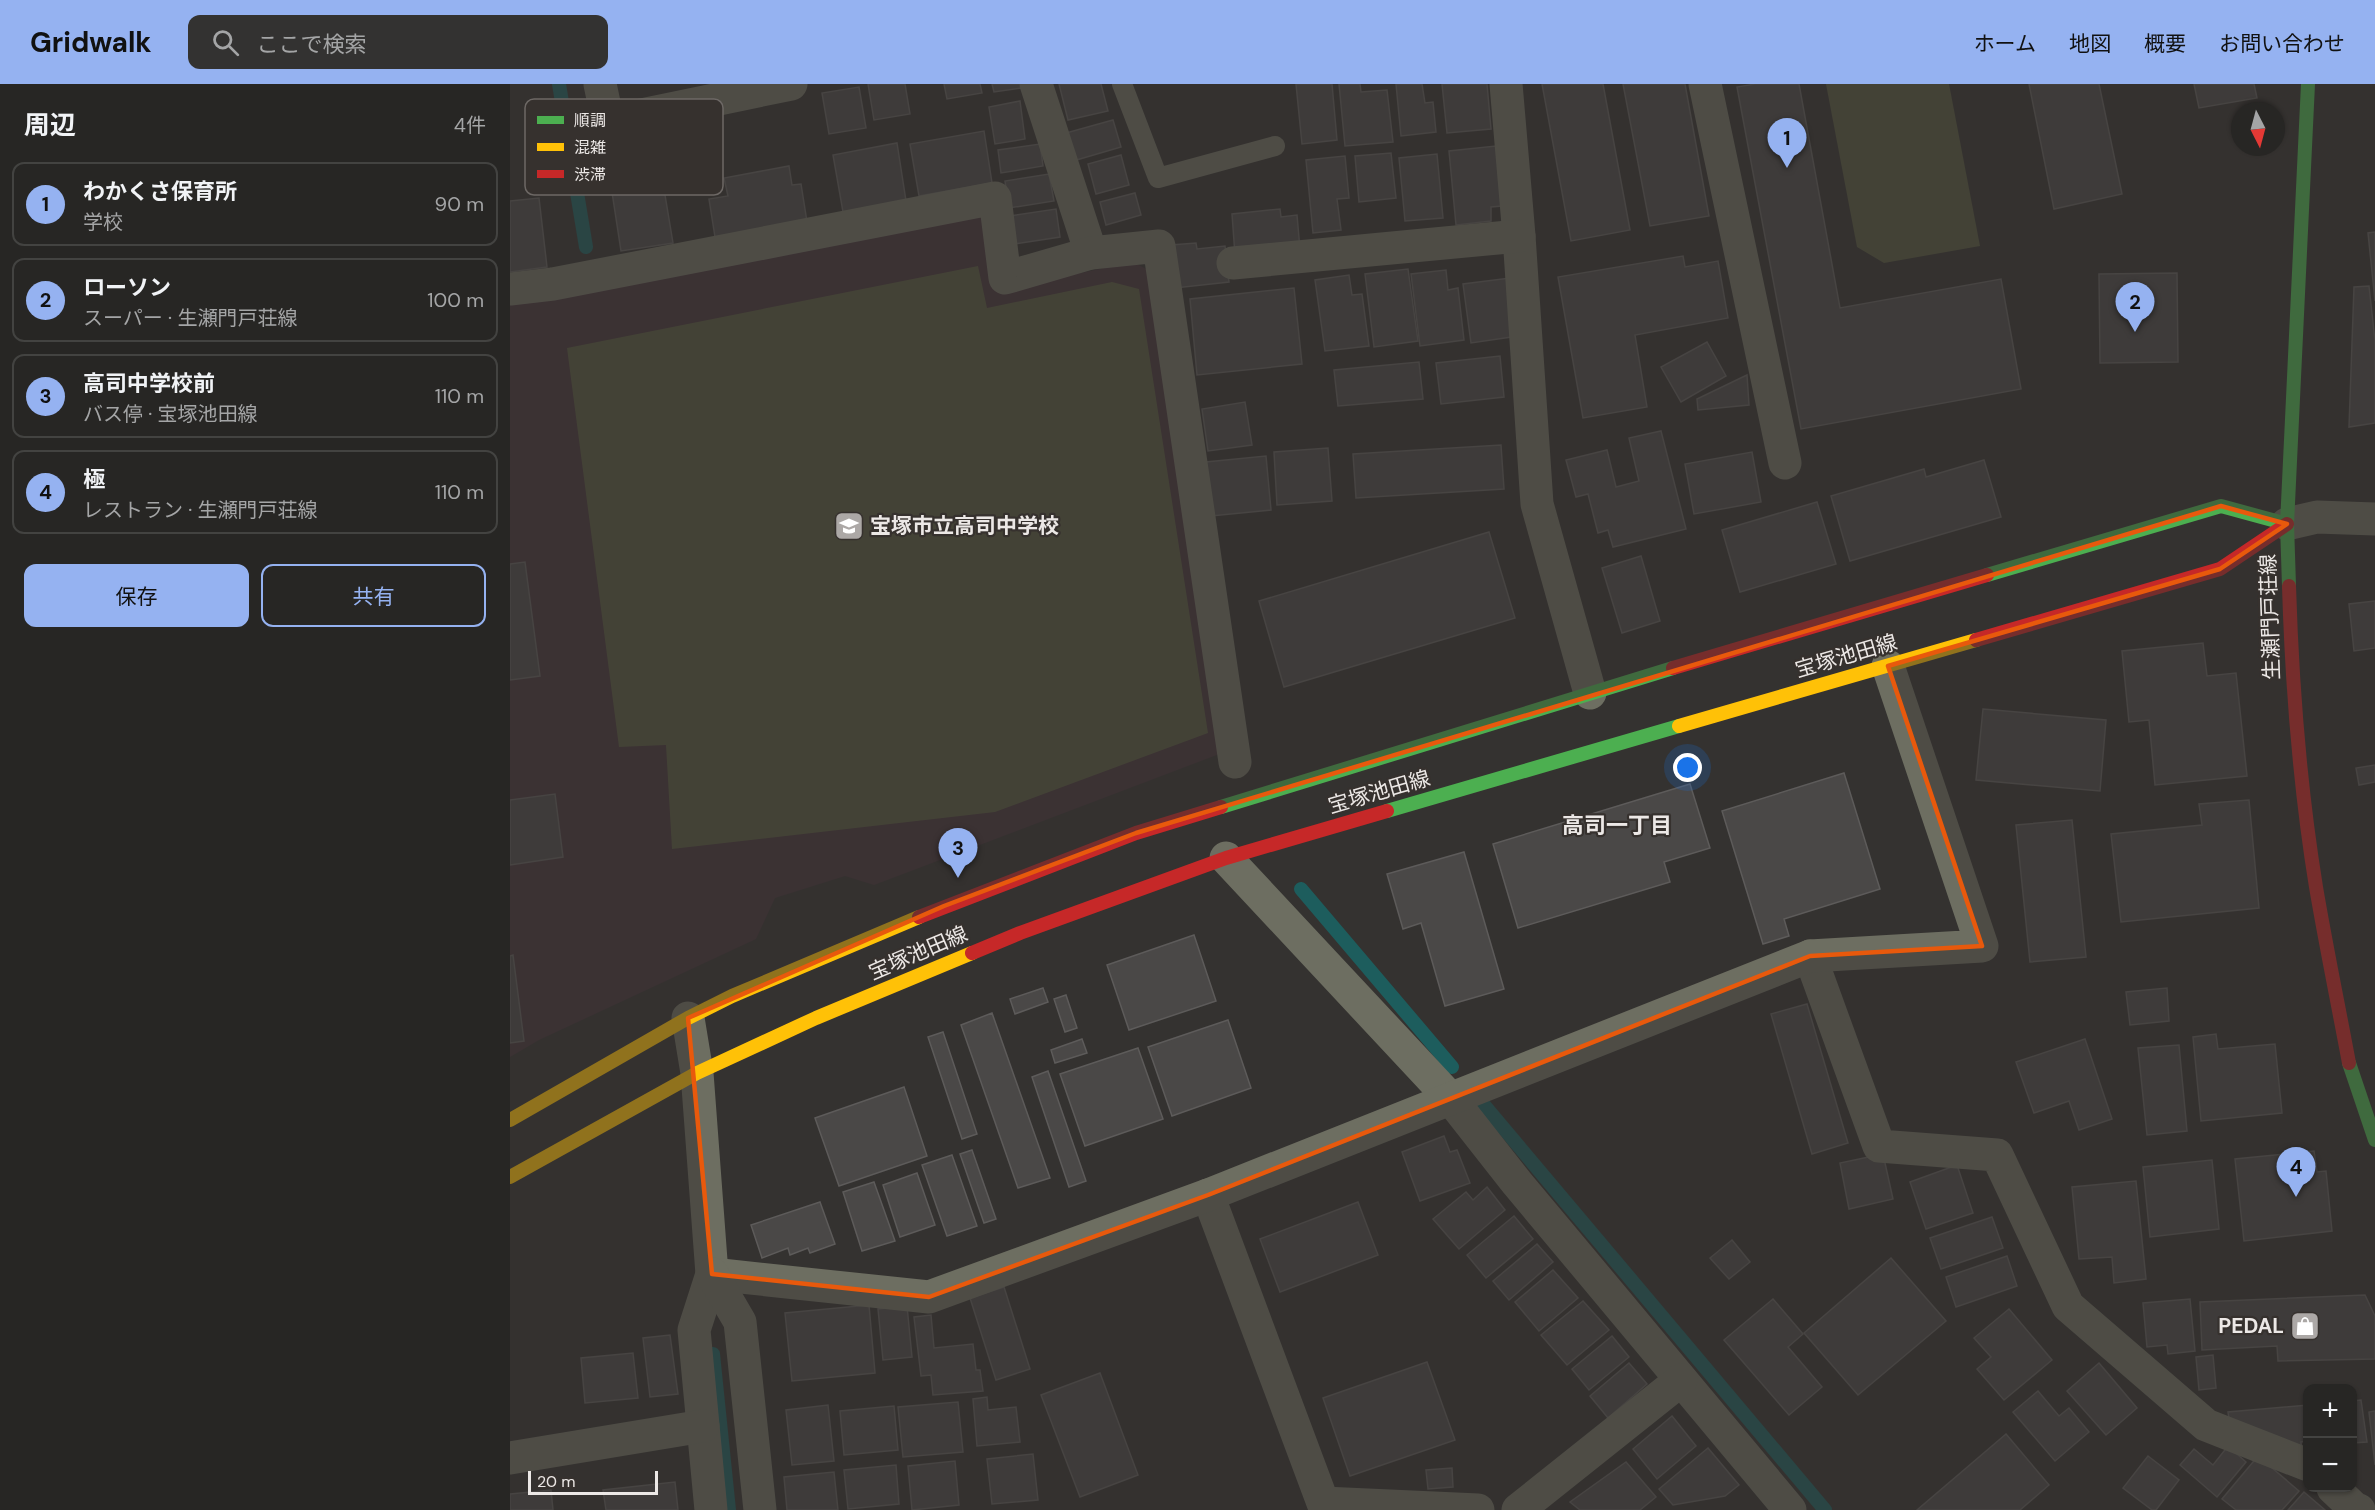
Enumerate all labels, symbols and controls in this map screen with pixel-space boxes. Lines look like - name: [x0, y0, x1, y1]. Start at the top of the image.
- search box: [188, 15, 608, 69]
- text: Gridwalk: [30, 24, 152, 61]
- icon: search: [209, 26, 242, 59]
- text: ここで検索: [257, 30, 367, 59]
- text: ホーム: [1974, 30, 2036, 58]
- text: 地図: [2069, 30, 2111, 58]
- text: 概要: [2144, 30, 2186, 58]
- text: お問い合わせ: [2219, 30, 2345, 58]
- legend: [525, 99, 723, 195]
- north arrow: [2231, 102, 2285, 156]
- text: 周辺: [24, 108, 76, 142]
- text: 順調: [574, 110, 606, 131]
- text: 4件: [454, 112, 486, 138]
- pin: 1: [1768, 118, 1806, 168]
- text: 混雑: [574, 137, 606, 158]
- text: 渋滞: [574, 164, 606, 185]
- text: わかくさ保育所: [83, 177, 237, 206]
- text: 1: [42, 191, 49, 217]
- text: 90 m: [435, 191, 484, 217]
- text: 学校: [83, 209, 123, 235]
- text: ローソン: [83, 273, 171, 302]
- pin: 2: [2116, 282, 2154, 332]
- text: 2: [40, 287, 51, 313]
- text: 100 m: [427, 287, 484, 313]
- text: スーパー · 生瀬門戸荘線: [83, 305, 297, 331]
- text: 高司中学校前: [83, 369, 215, 398]
- text: 3: [39, 383, 52, 409]
- text: 110 m: [435, 383, 484, 409]
- text: バス停 · 宝塚池田線: [83, 401, 258, 427]
- text: 極: [83, 465, 105, 494]
- text: 4: [39, 479, 52, 505]
- text: 110 m: [435, 479, 484, 505]
- text: レストラン · 生瀬門戸荘線: [83, 497, 318, 523]
- school or university icon: 宝塚市立高司中学校: [833, 510, 865, 542]
- place label: 宝塚市立高司中学校: [870, 512, 1059, 540]
- street label: 生瀬門戸荘線: [2254, 554, 2286, 680]
- button: 保存: [24, 564, 249, 627]
- button: 共有: [261, 564, 486, 627]
- street label: 宝塚池田線: [1792, 628, 1900, 684]
- your location: [1673, 753, 1702, 782]
- street label: 宝塚池田線: [1325, 764, 1433, 820]
- district label: 高司一丁目: [1562, 811, 1672, 840]
- pin: 3: [938, 828, 978, 878]
- street label: 宝塚池田線: [864, 920, 972, 986]
- pin: 4: [2276, 1148, 2316, 1197]
- shop icon: PEDAL: [2289, 1310, 2321, 1342]
- place label: PEDAL: [2218, 1312, 2284, 1340]
- map controls: [2303, 1384, 2357, 1492]
- button: +: [2303, 1384, 2357, 1438]
- button: −: [2303, 1438, 2357, 1492]
- scale bar: [528, 1468, 658, 1496]
- text: 20 m: [537, 1471, 576, 1492]

